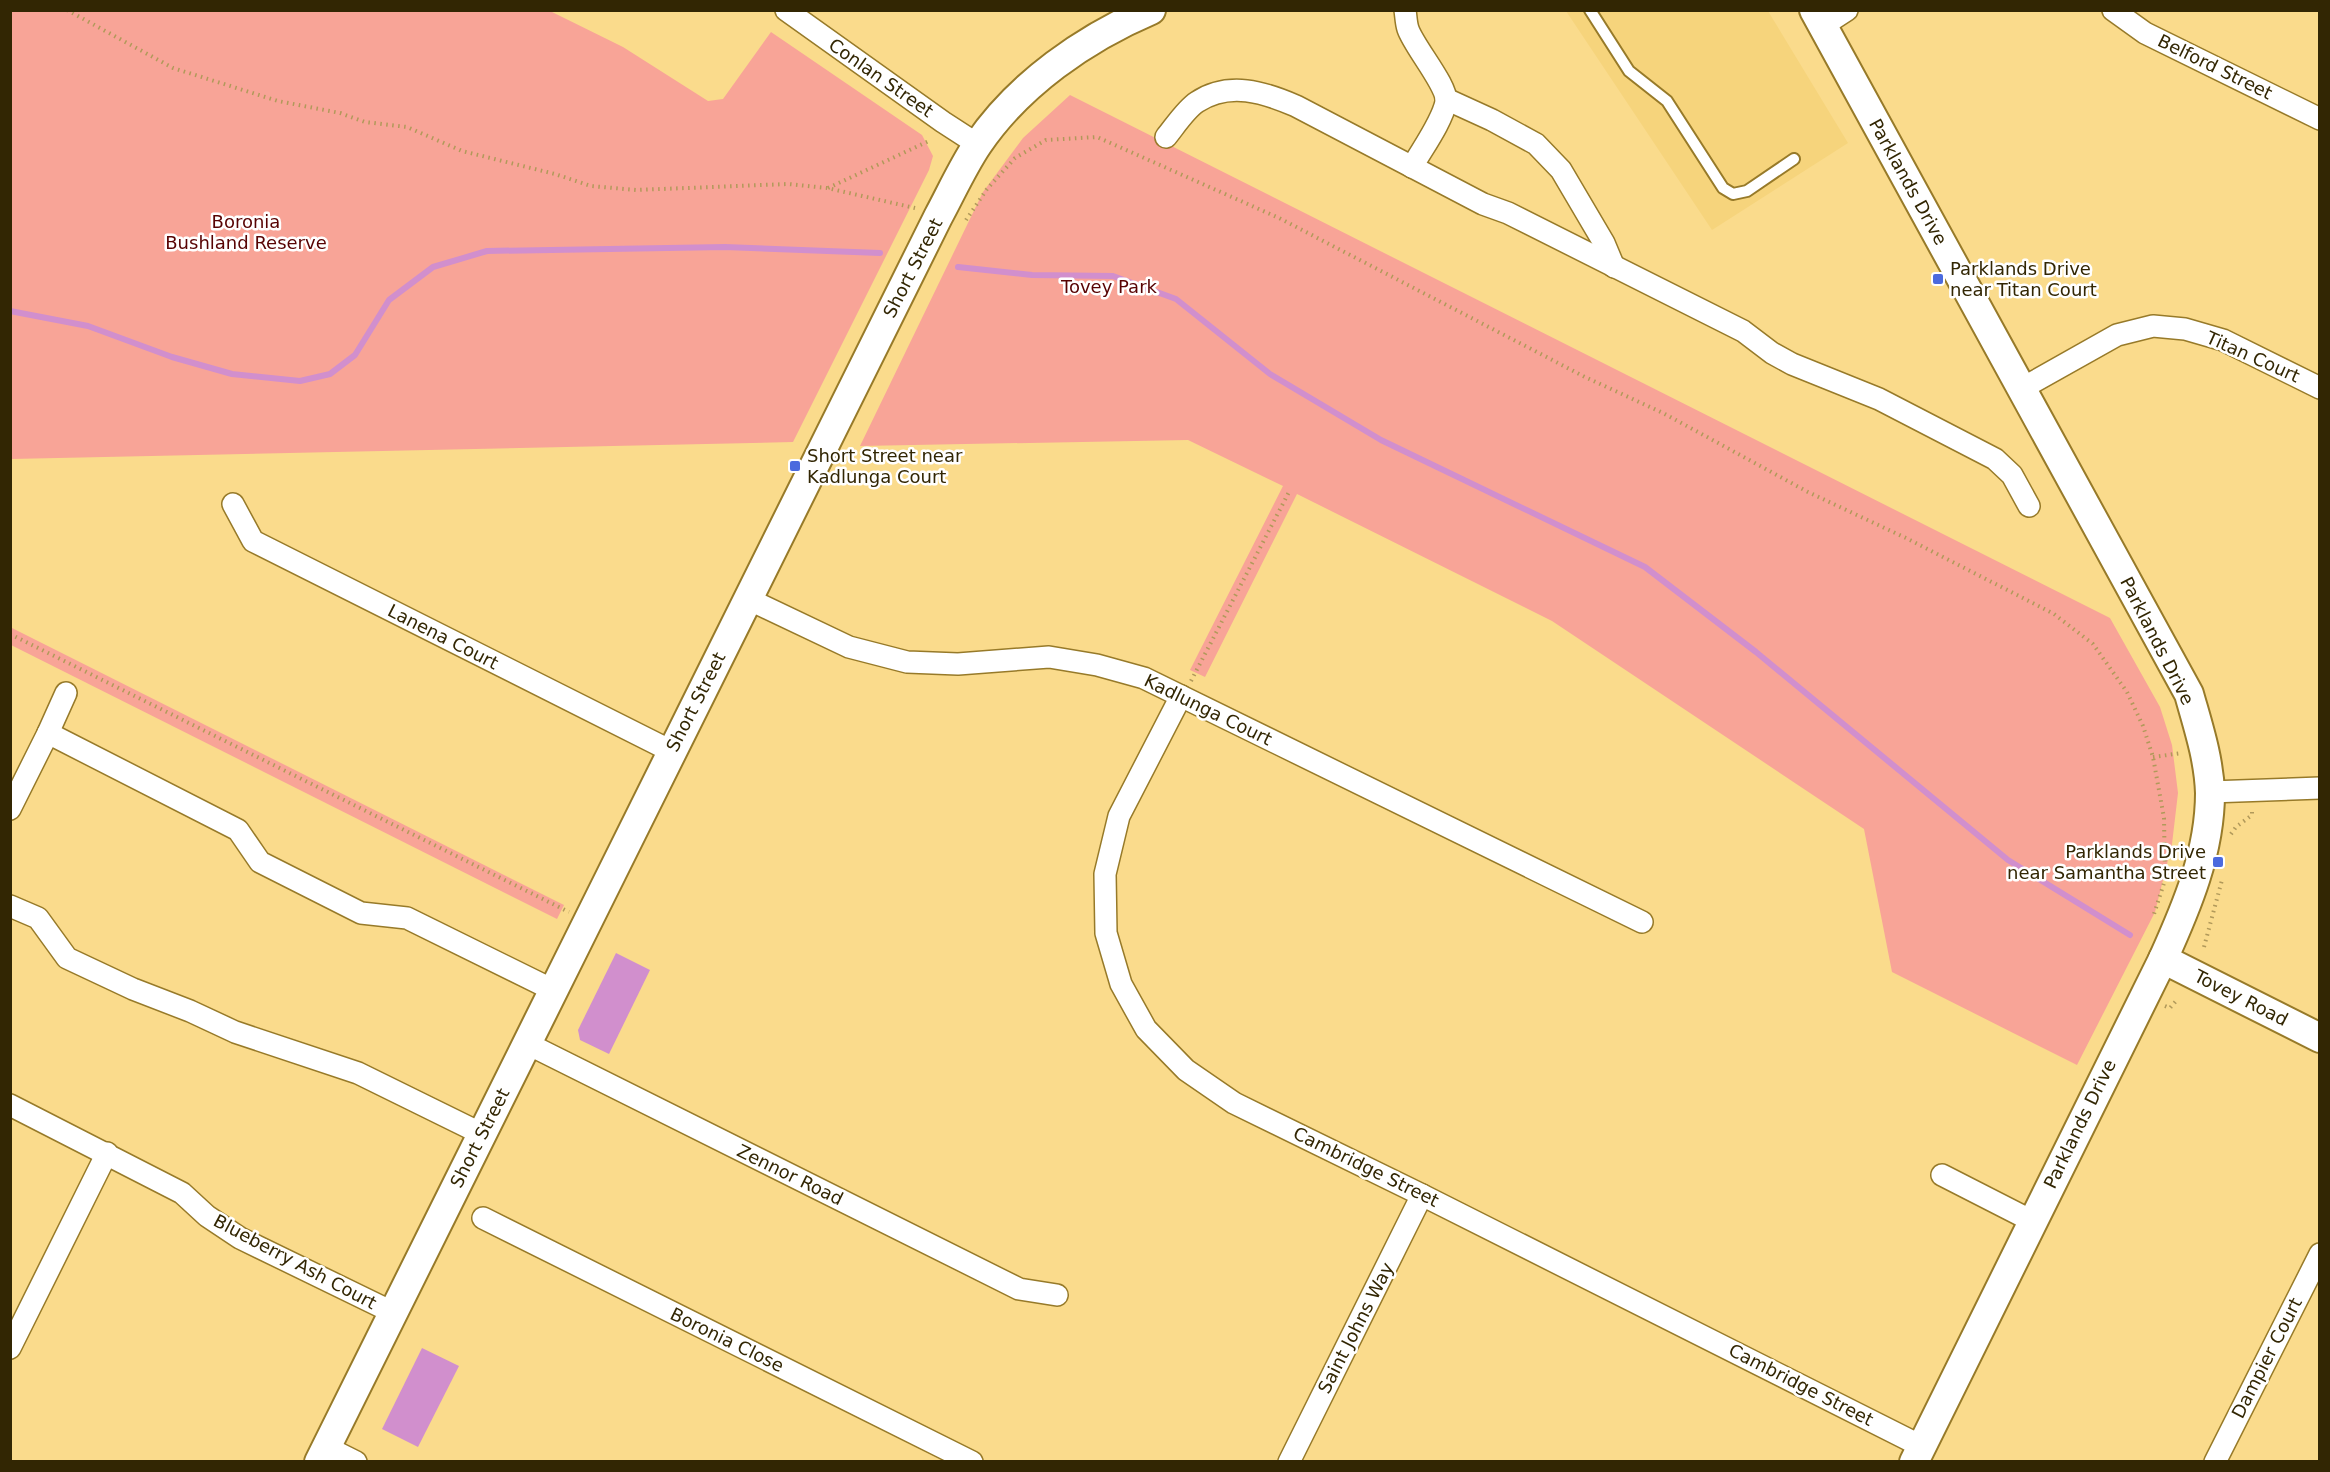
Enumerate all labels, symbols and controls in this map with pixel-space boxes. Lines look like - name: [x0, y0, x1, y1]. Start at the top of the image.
- street label: Belford Street: [2155, 30, 2276, 103]
- street label: Conlan Street: [825, 34, 938, 121]
- street label: Parklands Drive: [1865, 115, 1952, 248]
- park label: Boronia Bushland Reserve: [165, 211, 327, 253]
- street label: Short Street: [879, 215, 947, 321]
- place label: Parklands Drive near Titan Court: [1950, 258, 2097, 300]
- marker: Parklands Drive near Titan Court: [1931, 272, 1945, 286]
- park label: Tovey Park: [1060, 276, 1158, 297]
- street label: Titan Court: [2202, 326, 2303, 386]
- place label: Short Street near Kadlunga Court: [807, 445, 963, 487]
- marker: Short Street near Kadlunga Court: [788, 459, 802, 473]
- street label: Parklands Drive: [2116, 573, 2199, 708]
- street label: Lanena Court: [384, 600, 502, 673]
- street label: Short Street: [662, 649, 730, 755]
- street label: Kadlunga Court: [1141, 670, 1275, 750]
- place label: Parklands Drive near Samantha Street: [2007, 841, 2206, 883]
- marker: Parklands Drive near Samantha Street: [2211, 855, 2225, 869]
- street label: Tovey Road: [2190, 965, 2292, 1030]
- street label: Parklands Drive: [2039, 1056, 2120, 1192]
- street label: Short Street: [446, 1085, 514, 1191]
- street label: Cambridge Street: [1290, 1122, 1442, 1211]
- street label: Zennor Road: [734, 1140, 847, 1209]
- street label: Blueberry Ash Court: [210, 1210, 380, 1313]
- street label: Saint Johns Way: [1313, 1258, 1398, 1397]
- street label: Dampier Court: [2227, 1294, 2306, 1422]
- street label: Boronia Close: [667, 1303, 787, 1376]
- street label: Cambridge Street: [1725, 1339, 1877, 1430]

